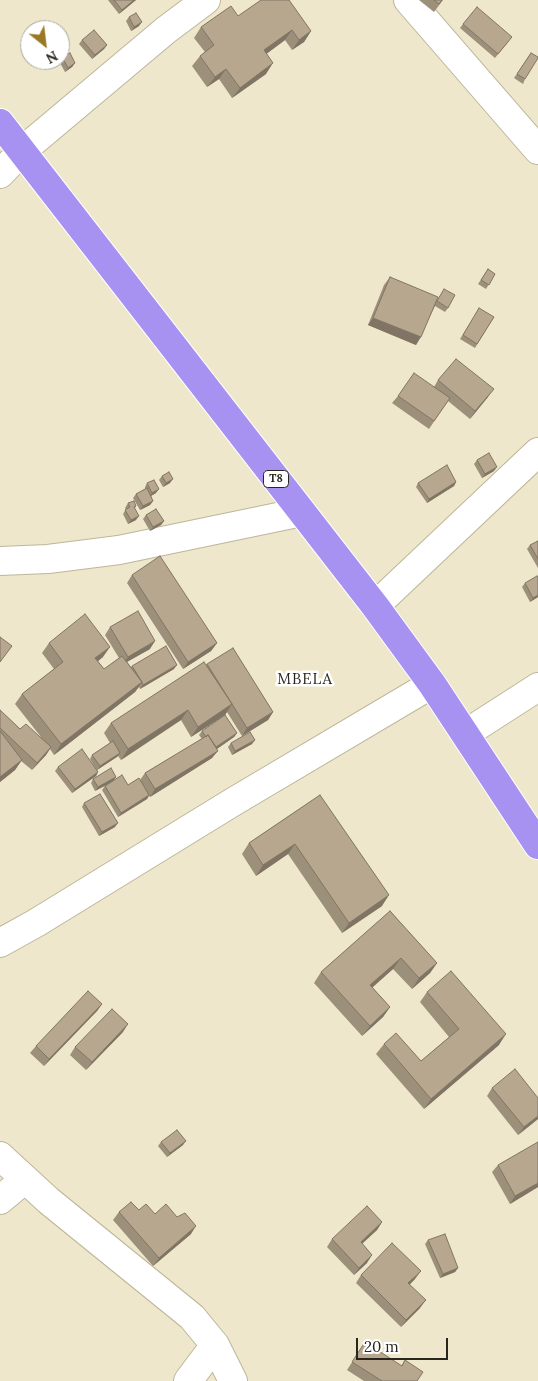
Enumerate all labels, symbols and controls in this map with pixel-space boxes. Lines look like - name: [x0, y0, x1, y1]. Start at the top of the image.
- north arrow: [20, 20, 70, 70]
- text: N: [43, 47, 61, 68]
- road number: T8: [264, 470, 288, 488]
- district label: MBELA: [277, 671, 333, 689]
- scale bar: [358, 1328, 450, 1360]
- text: 20 m: [364, 1337, 399, 1356]

